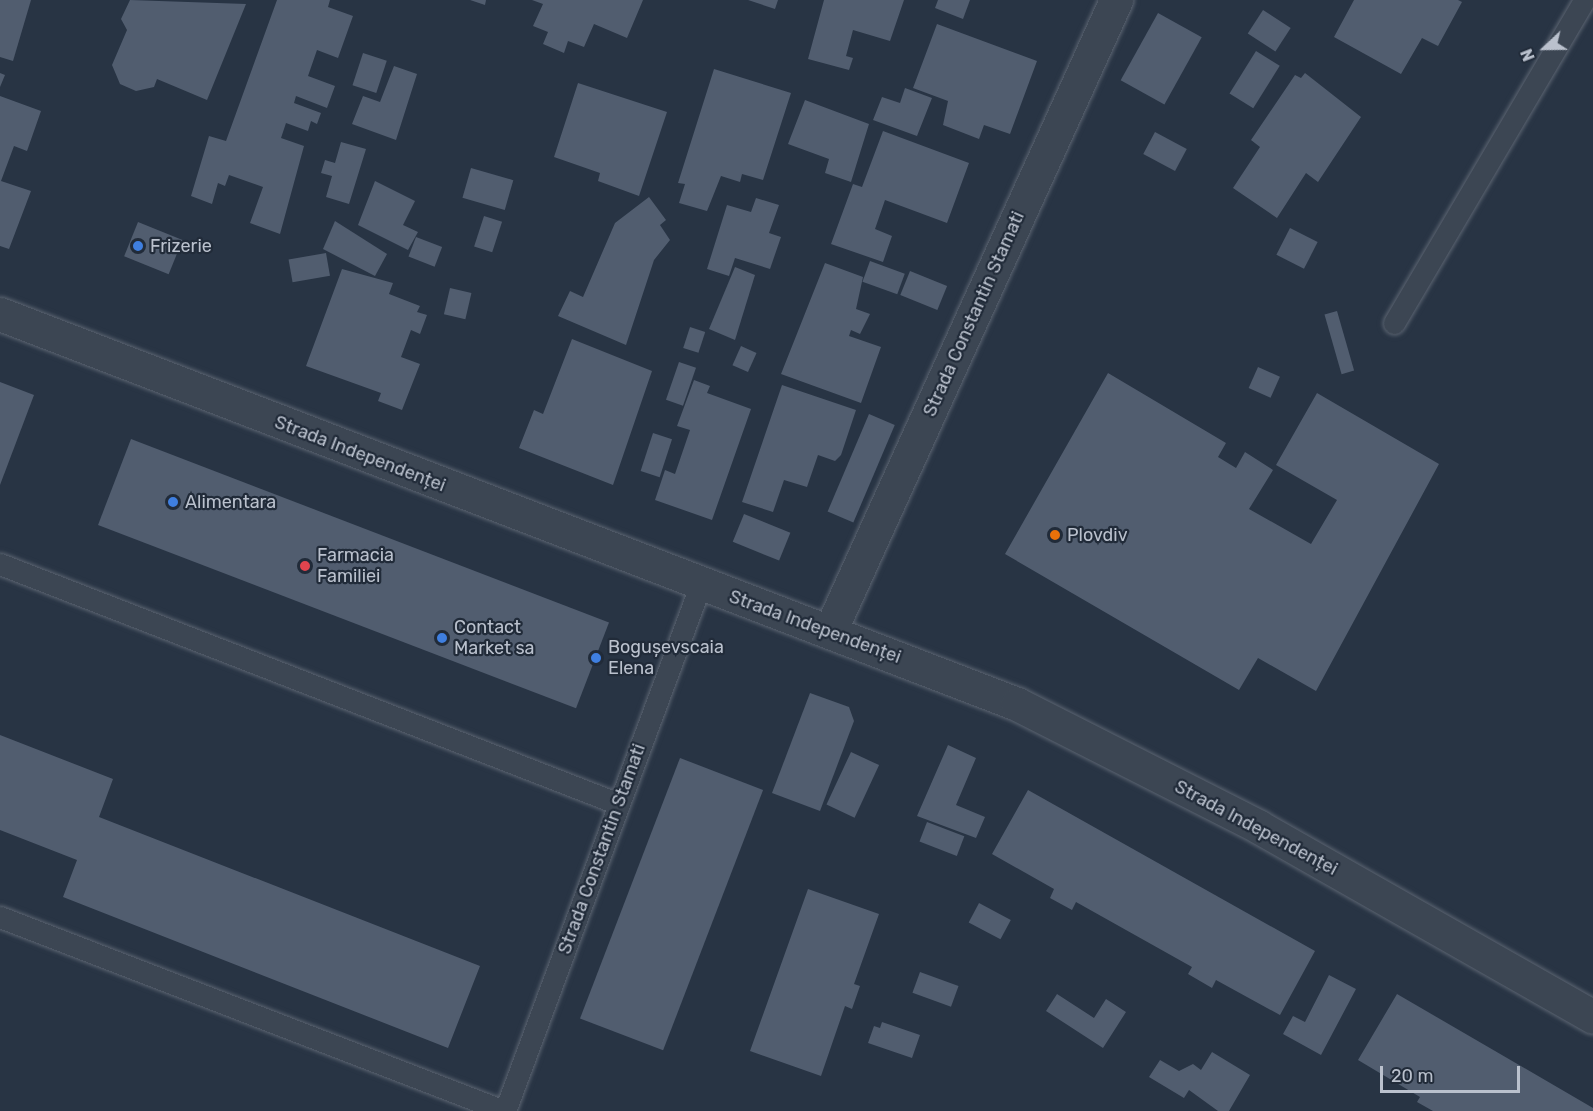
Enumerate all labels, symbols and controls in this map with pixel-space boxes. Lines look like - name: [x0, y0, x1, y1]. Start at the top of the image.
- north arrow: [1515, 18, 1575, 78]
- text: N: [1517, 46, 1539, 64]
- street label: Strada Constantin Stamati: [919, 208, 1029, 420]
- place label: Frizerie: [150, 235, 212, 257]
- marker: Frizerie: [131, 239, 145, 253]
- street label: Strada Independenței: [272, 411, 448, 497]
- place label: Alimentara: [185, 491, 276, 513]
- marker: Alimentara: [166, 495, 180, 509]
- place label: Plovdiv: [1067, 524, 1128, 546]
- marker: Plovdiv: [1048, 528, 1062, 542]
- place label: Farmacia Familiei: [317, 545, 394, 588]
- marker: Farmacia Familiei: [298, 559, 312, 573]
- street label: Strada Independenței: [726, 586, 904, 668]
- place label: Contact Market sa: [454, 617, 535, 660]
- marker: Contact Market sa: [435, 631, 449, 645]
- place label: Bogușevscaia Elena: [608, 637, 724, 680]
- marker: Bogușevscaia Elena: [589, 651, 603, 665]
- street label: Strada Constantin Stamati: [554, 741, 650, 957]
- street label: Strada Independenței: [1171, 776, 1341, 880]
- scale bar: [1383, 1054, 1522, 1092]
- text: 20 m: [1391, 1065, 1433, 1087]

